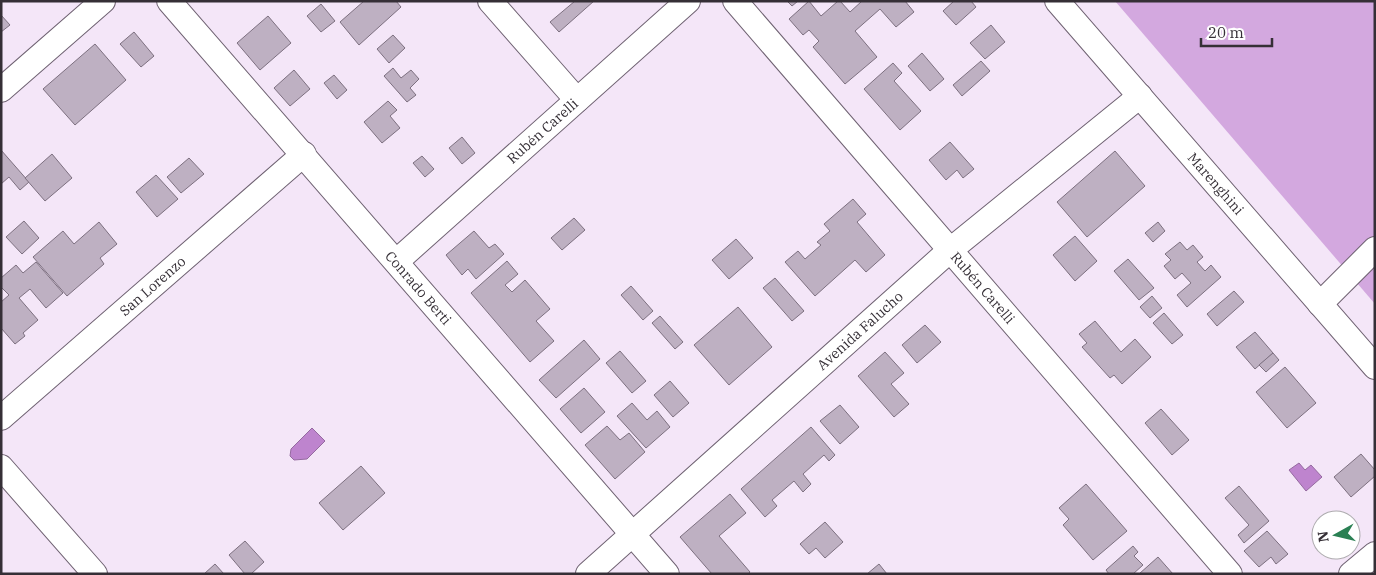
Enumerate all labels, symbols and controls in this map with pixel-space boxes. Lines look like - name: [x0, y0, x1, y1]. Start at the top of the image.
- scale bar: [1201, 15, 1272, 47]
- text: 20 m: [1208, 23, 1244, 42]
- street label: Rubén Carelli: [503, 95, 582, 168]
- street label: Marenghini: [1184, 149, 1248, 219]
- street label: Conrado Berti: [381, 247, 455, 328]
- street label: Rubén Carelli: [947, 248, 1019, 328]
- street label: San Lorenzo: [116, 252, 189, 320]
- street label: Avenida Falucho: [813, 287, 907, 374]
- north arrow: [1311, 510, 1361, 560]
- text: N: [1313, 530, 1333, 544]

